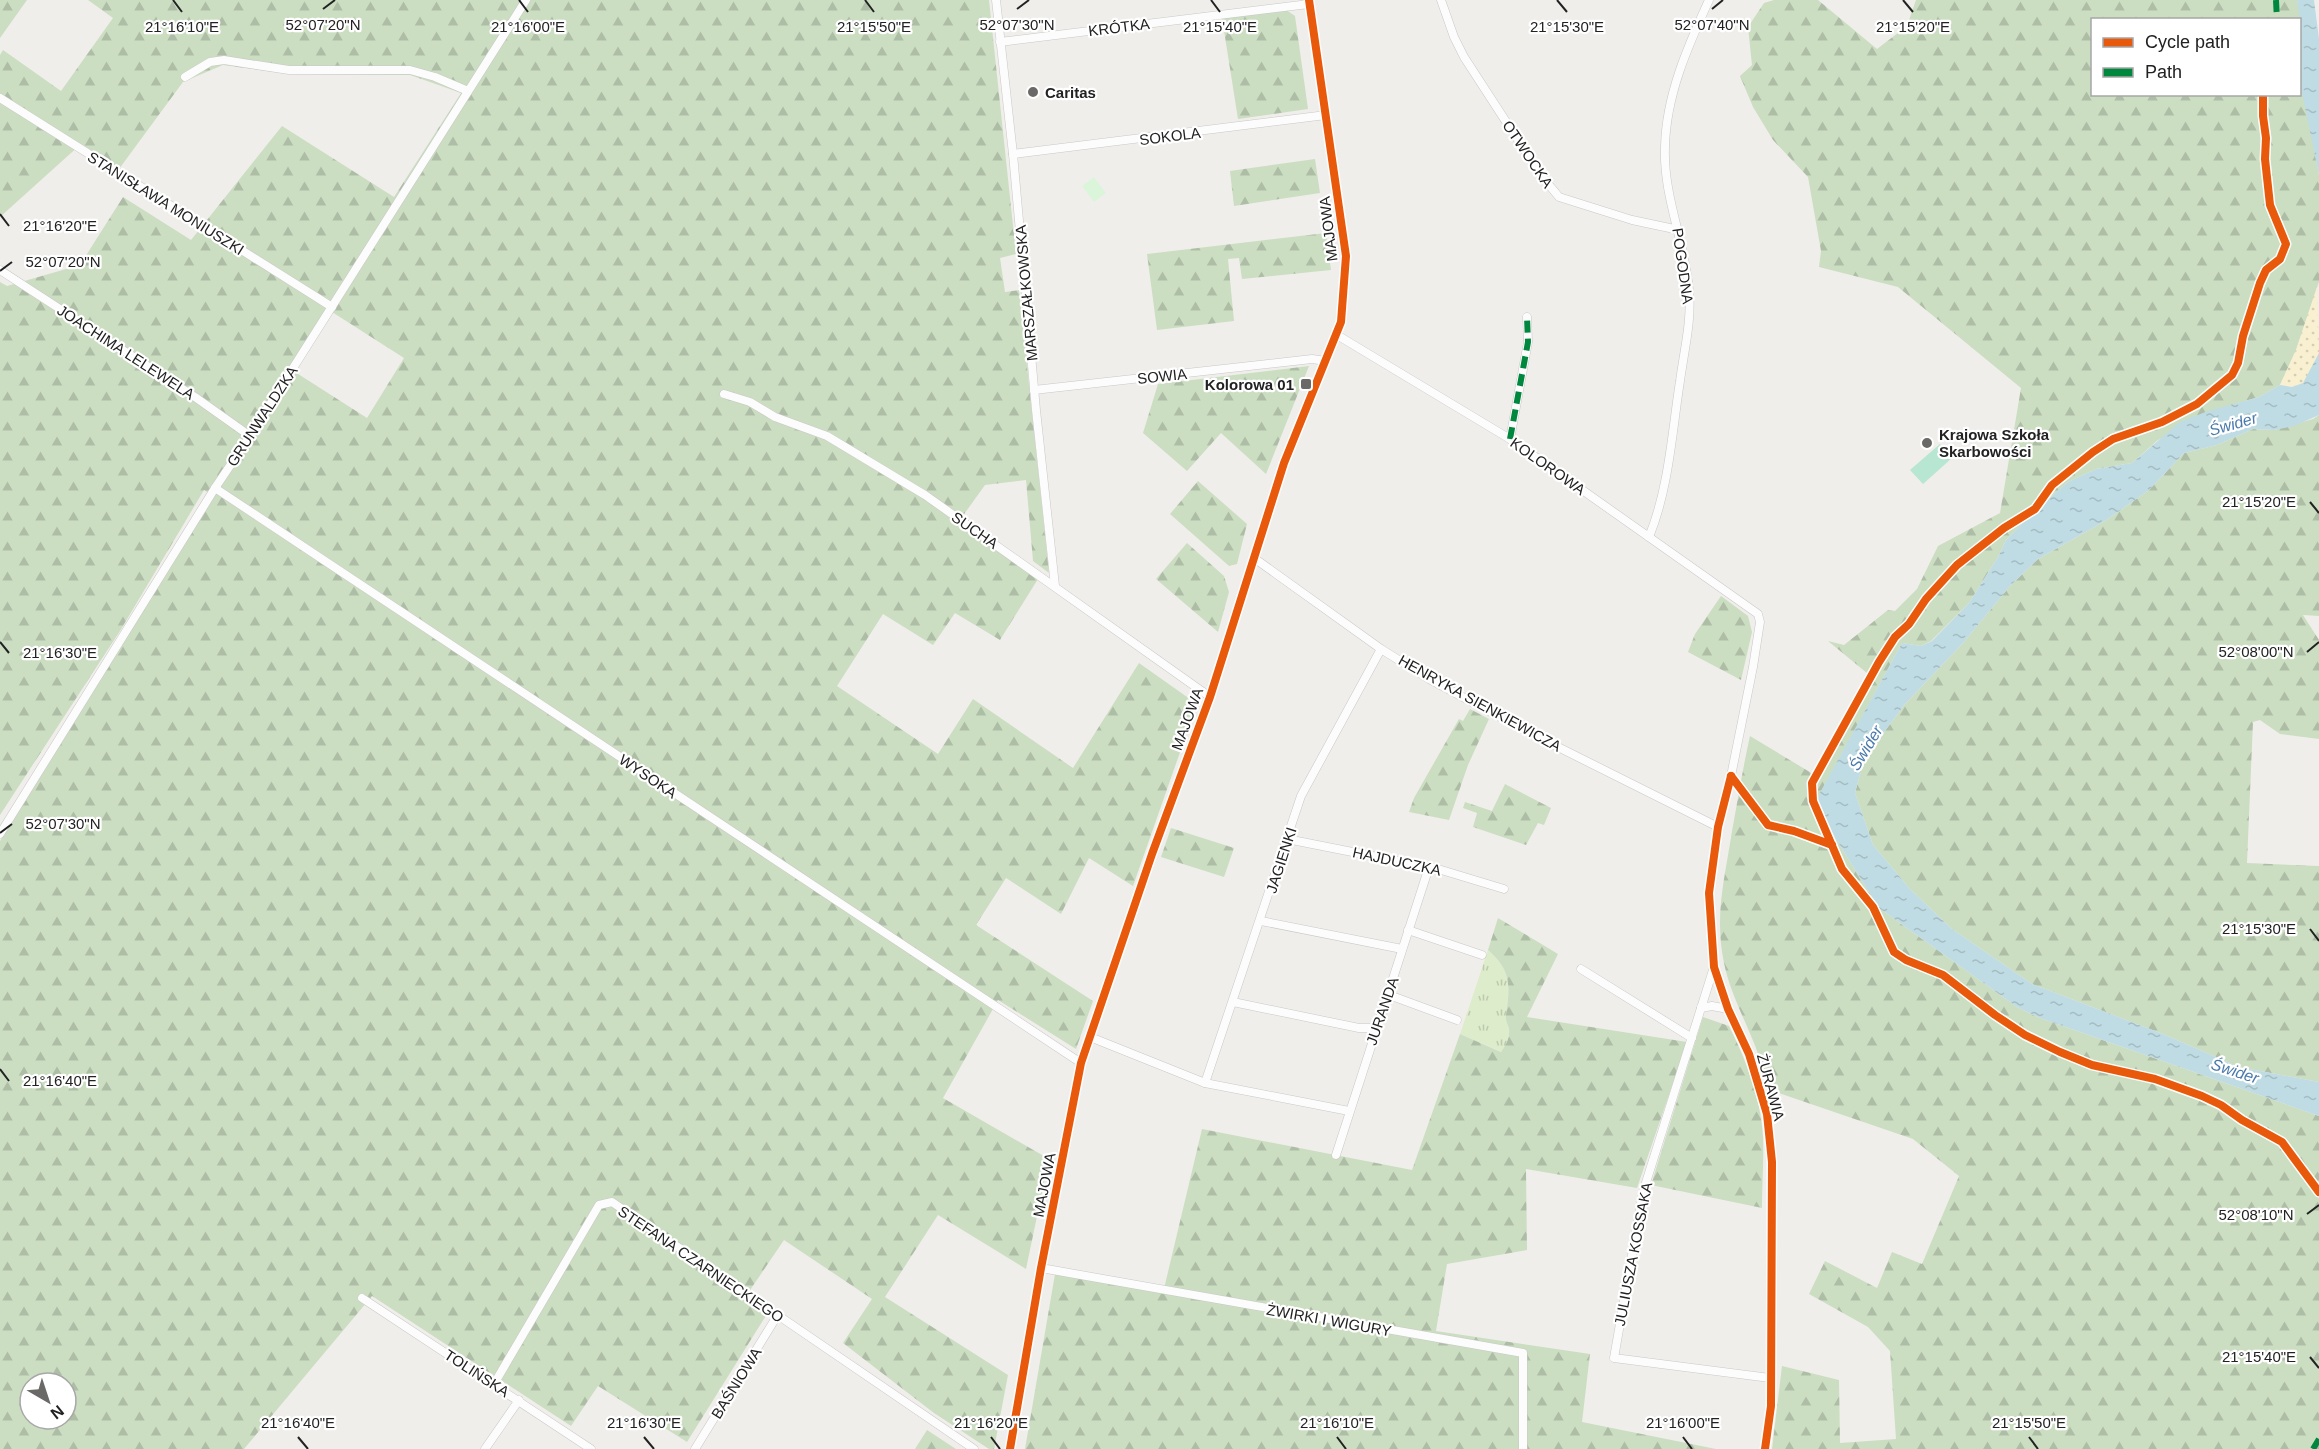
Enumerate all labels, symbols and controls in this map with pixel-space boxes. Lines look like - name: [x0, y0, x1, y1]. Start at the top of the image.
- street label: KRÓTKA: [1087, 15, 1151, 39]
- text: 52°07'20"N: [285, 16, 361, 33]
- text: 52°07'30"N: [979, 16, 1055, 33]
- text: 52°07'40"N: [1674, 16, 1750, 33]
- text: 21°16'10"E: [145, 18, 219, 35]
- text: 21°16'00"E: [491, 18, 565, 35]
- text: 21°15'50"E: [837, 18, 911, 35]
- text: 21°15'40"E: [1183, 18, 1257, 35]
- text: 21°15'30"E: [1530, 18, 1604, 35]
- text: 21°15'20"E: [1876, 18, 1950, 35]
- legend: [2091, 18, 2301, 96]
- text: Cycle path: [2145, 32, 2230, 52]
- text: Path: [2145, 62, 2182, 82]
- place label: Caritas: [1045, 84, 1096, 101]
- marker: Caritas: [1026, 85, 1040, 99]
- street label: OTWOCKA: [1499, 117, 1557, 191]
- street label: SOKOLA: [1138, 124, 1202, 148]
- street label: STANISŁAWA MONIUSZKI: [85, 148, 247, 258]
- street label: MAJOWA: [1316, 196, 1340, 262]
- text: 21°16'20"E: [23, 217, 97, 234]
- street label: MARSZAŁKOWSKA: [1012, 224, 1040, 362]
- street label: POGODNA: [1669, 227, 1697, 305]
- text: 52°07'20"N: [25, 253, 101, 270]
- street label: JOACHIMA LELEWELA: [54, 301, 198, 403]
- street label: GRUNWALDZKA: [223, 363, 301, 469]
- street label: SOWIA: [1136, 365, 1188, 387]
- place label: Kolorowa 01: [1205, 376, 1294, 393]
- marker: Kolorowa 01: [1299, 377, 1313, 391]
- water label: Świder: [2207, 408, 2259, 439]
- place label: Krajowa Szkoła Skarbowości: [1939, 426, 2050, 460]
- street label: KOLOROWA: [1507, 434, 1589, 498]
- marker: Krajowa Szkoła Skarbowości: [1920, 436, 1934, 450]
- text: 21°15'20"E: [2222, 493, 2296, 510]
- street label: SUCHA: [949, 508, 1001, 552]
- text: 52°08'00"N: [2218, 643, 2294, 660]
- text: 21°16'30"E: [23, 644, 97, 661]
- street label: HENRYKA SIENKIEWICZA: [1396, 651, 1564, 755]
- street label: MAJOWA: [1168, 685, 1206, 753]
- water label: Świder: [1845, 722, 1886, 773]
- street label: WYSOKA: [616, 751, 680, 801]
- text: 52°07'30"N: [25, 815, 101, 832]
- street label: JAGIENKI: [1262, 825, 1300, 895]
- street label: HAJDUCZKA: [1351, 843, 1443, 879]
- text: 21°15'30"E: [2222, 920, 2296, 937]
- street label: JURANDA: [1362, 975, 1402, 1047]
- street label: ŻURAWIA: [1754, 1052, 1788, 1122]
- water label: Świder: [2209, 1054, 2262, 1087]
- text: 21°16'40"E: [23, 1072, 97, 1089]
- street label: MAJOWA: [1029, 1151, 1059, 1219]
- street label: JULIUSZA KOSSAKA: [1611, 1181, 1655, 1327]
- street label: STEFANA CZARNIECKIEGO: [615, 1202, 787, 1326]
- text: 52°08'10"N: [2218, 1206, 2294, 1223]
- street label: ŻWIRKI I WIGURY: [1265, 1301, 1393, 1339]
- street label: BAŚNIOWA: [708, 1344, 764, 1422]
- street label: TOLIŃSKA: [441, 1346, 513, 1400]
- text: 21°15'40"E: [2222, 1348, 2296, 1365]
- north arrow: [18, 1371, 78, 1431]
- text: N: [47, 1402, 67, 1423]
- text: 21°16'40"E: [261, 1414, 335, 1431]
- text: 21°16'30"E: [607, 1414, 681, 1431]
- text: 21°16'20"E: [954, 1414, 1028, 1431]
- text: 21°16'10"E: [1300, 1414, 1374, 1431]
- text: 21°16'00"E: [1646, 1414, 1720, 1431]
- text: 21°15'50"E: [1992, 1414, 2066, 1431]

